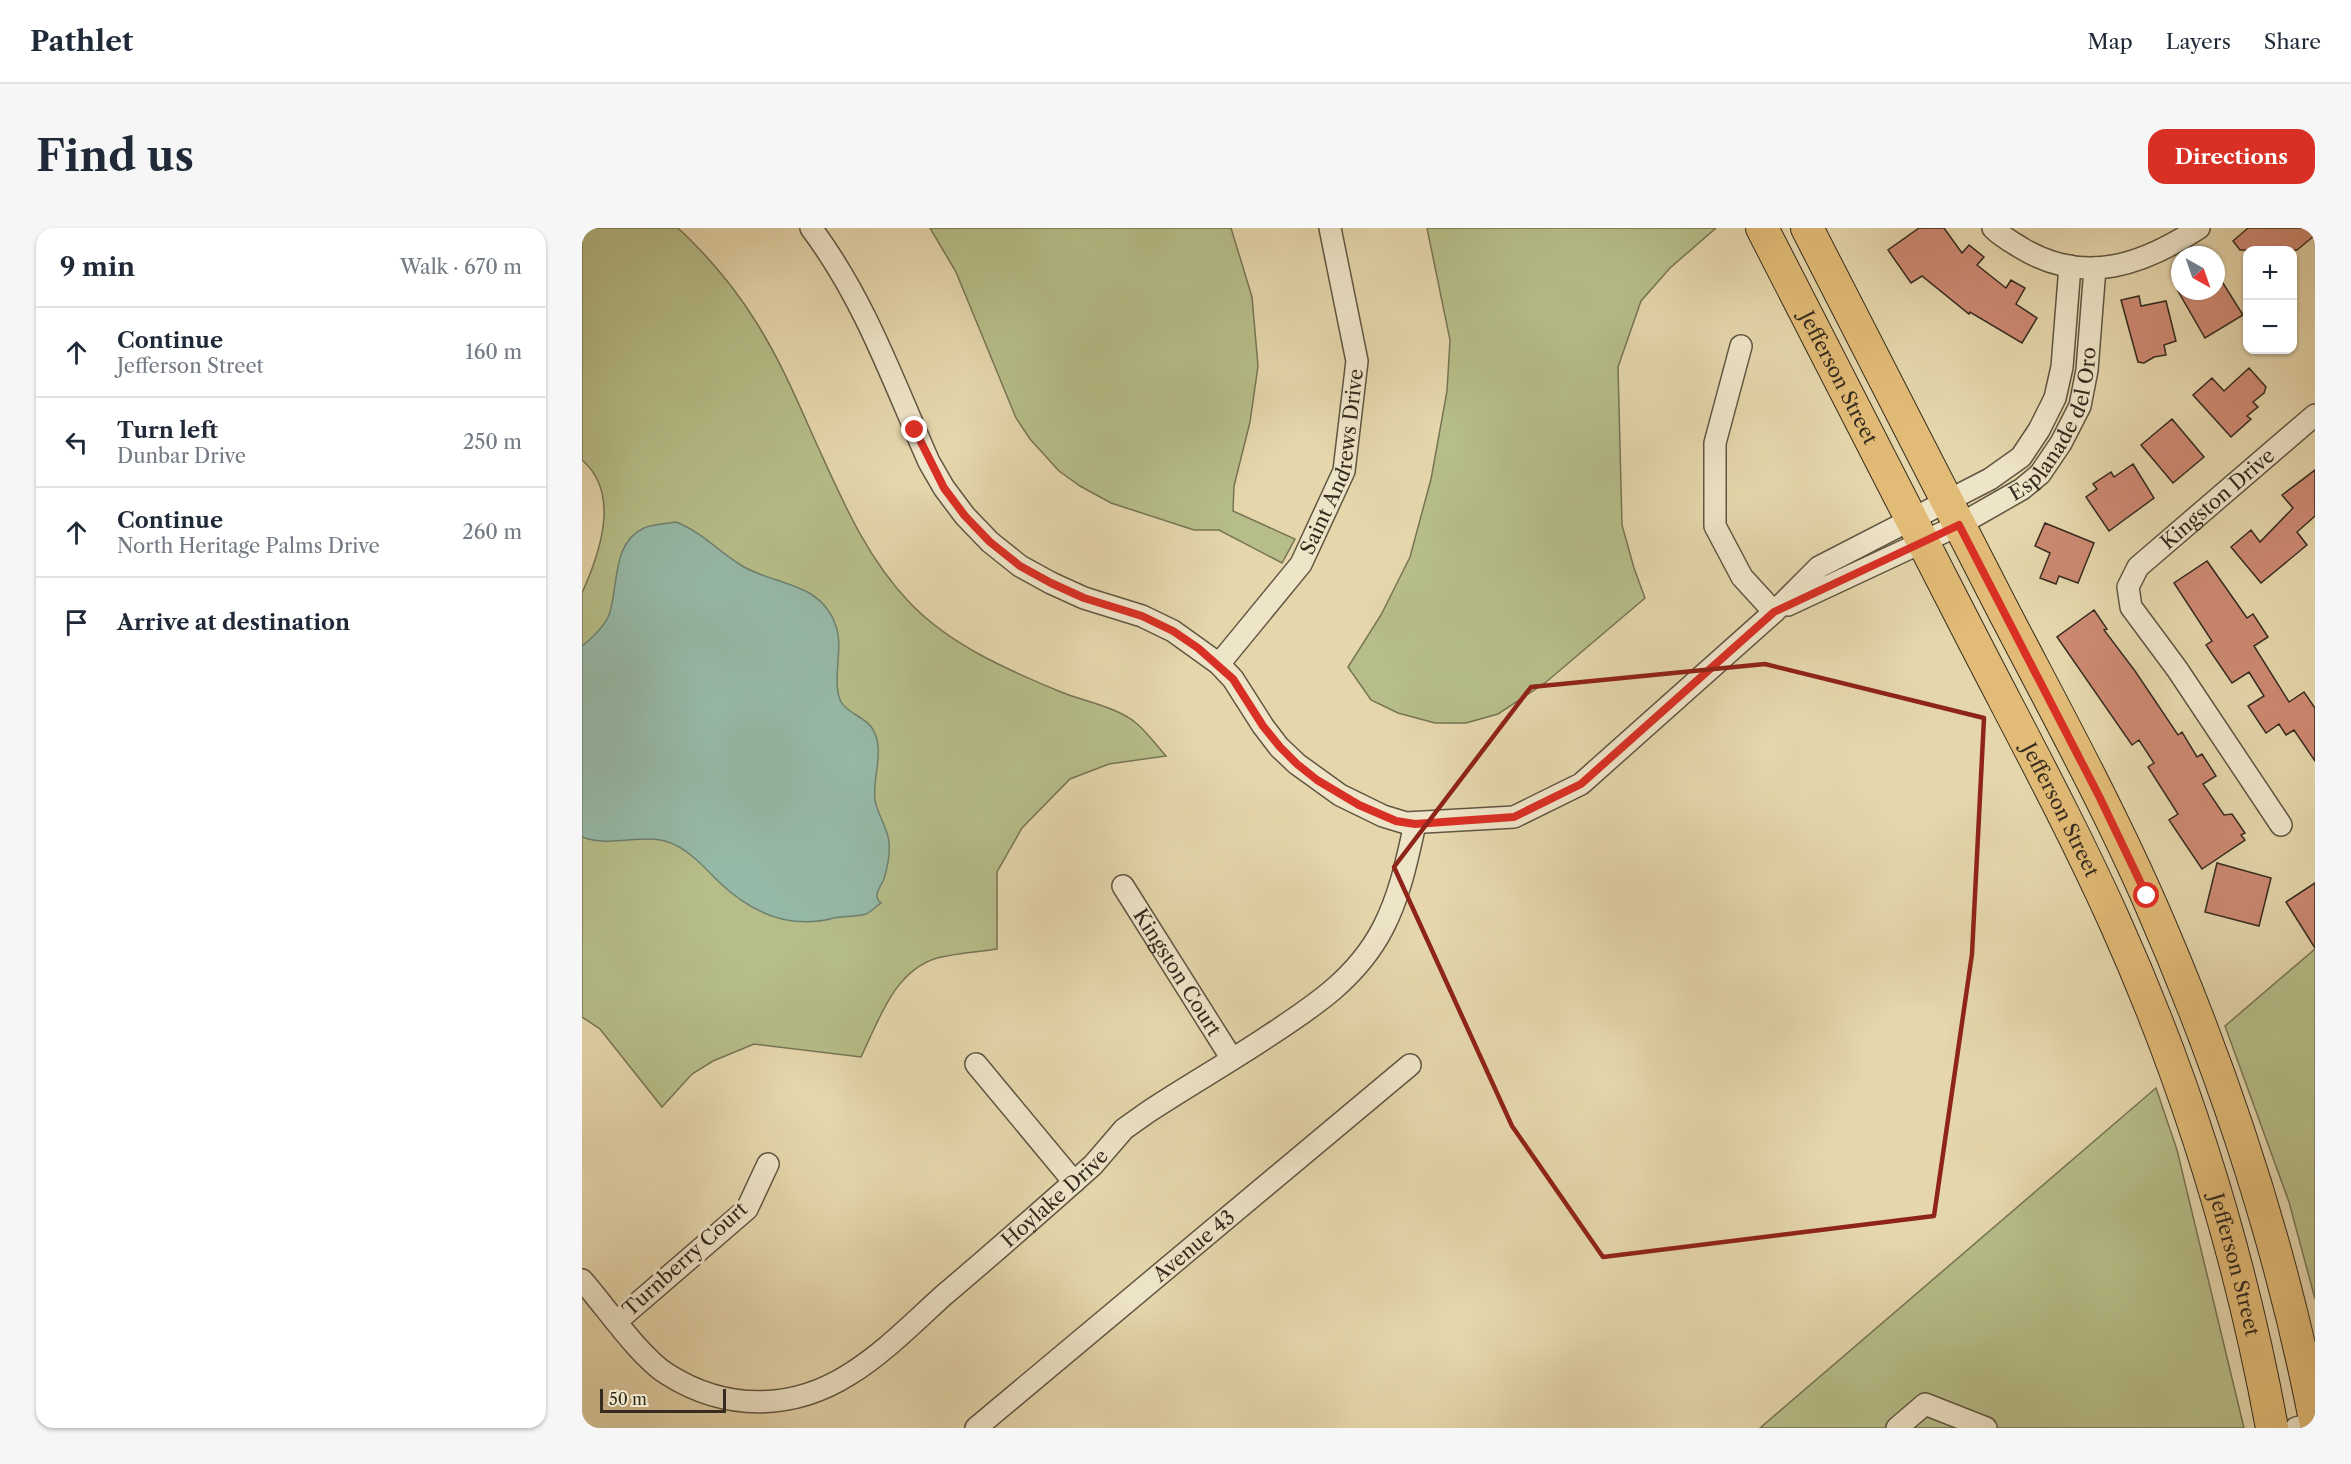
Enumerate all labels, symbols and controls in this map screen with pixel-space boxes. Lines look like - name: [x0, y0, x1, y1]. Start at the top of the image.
- text: Pathlet: [30, 24, 133, 58]
- text: Map: [2088, 29, 2133, 54]
- text: Layers: [2166, 29, 2231, 54]
- text: Share: [2264, 29, 2321, 54]
- button: Directions: [2148, 129, 2315, 184]
- text: Find us: [36, 130, 194, 182]
- north arrow: [2171, 246, 2225, 300]
- map controls: [2243, 246, 2297, 354]
- button: +: [2243, 246, 2297, 300]
- text: 9 min: [60, 251, 135, 283]
- text: Walk · 670 m: [400, 255, 522, 279]
- button: −: [2243, 300, 2297, 354]
- street label: Jefferson Street: [1793, 304, 1883, 448]
- text: Continue: [117, 327, 223, 354]
- icon: ahead: [60, 336, 93, 369]
- text: 160 m: [465, 340, 522, 364]
- street label: Esplanade del Oro: [2005, 346, 2101, 506]
- text: Jefferson Street: [117, 354, 264, 378]
- street label: Saint Andrews Drive: [1295, 367, 1368, 558]
- route end: [901, 416, 927, 442]
- text: Turn left: [117, 417, 218, 444]
- icon: left: [60, 426, 93, 459]
- text: 250 m: [463, 430, 522, 454]
- street label: Kingston Drive: [2156, 443, 2279, 554]
- text: Dunbar Drive: [117, 444, 246, 468]
- text: Continue: [117, 507, 223, 534]
- icon: ahead: [60, 516, 93, 549]
- text: 260 m: [462, 520, 522, 544]
- text: North Heritage Palms Drive: [117, 534, 380, 558]
- icon: arrive: [60, 606, 93, 639]
- text: Arrive at destination: [117, 609, 350, 636]
- street label: Jefferson Street: [2015, 736, 2104, 881]
- route start: [2133, 882, 2159, 908]
- street label: Kingston Court: [1128, 904, 1226, 1040]
- street label: Hoylake Drive: [996, 1144, 1113, 1252]
- street label: Jefferson Street: [2203, 1187, 2265, 1338]
- street label: Turnberry Court: [618, 1197, 752, 1321]
- street label: Avenue 43: [1147, 1205, 1240, 1287]
- scale bar: [600, 1386, 726, 1414]
- text: 50 m: [609, 1389, 647, 1409]

